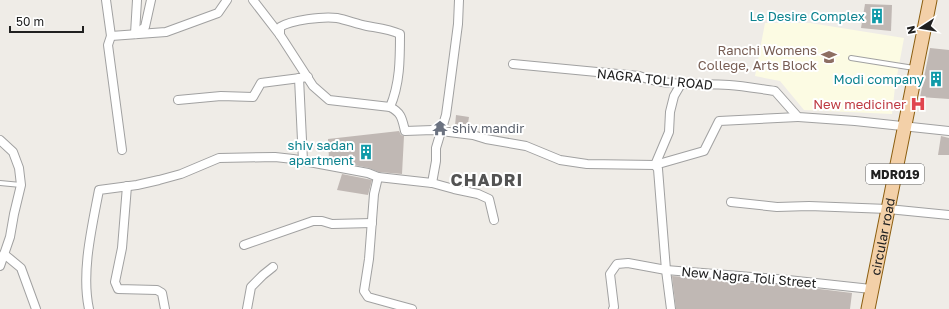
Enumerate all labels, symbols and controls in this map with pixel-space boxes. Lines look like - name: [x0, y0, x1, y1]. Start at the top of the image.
- building icon: Le Desire Complex: [868, 7, 886, 25]
- scale bar: [10, 8, 83, 34]
- place label: Le Desire Complex: [750, 8, 865, 24]
- north arrow: [901, 8, 941, 48]
- text: 50 m: [16, 14, 44, 29]
- text: N: [904, 25, 918, 36]
- place label: Ranchi Womens College, Arts Block: [698, 42, 818, 73]
- school or university icon: Ranchi Womens College, Arts Block: [820, 48, 838, 66]
- street label: NAGRA TOLI ROAD: [596, 65, 714, 93]
- building icon: Modi company: [927, 70, 945, 88]
- place label: Modi company: [834, 71, 925, 87]
- hospital icon: New mediciner: [909, 95, 927, 113]
- place label: New mediciner: [813, 96, 906, 112]
- temple icon: shiv mandir: [431, 119, 449, 137]
- place label: shiv mandir: [452, 120, 524, 136]
- place label: shiv sadan apartment: [288, 137, 354, 168]
- building icon: shiv sadan apartment: [357, 143, 375, 161]
- road number: MDR019: [866, 164, 924, 184]
- district label: CHADRI: [451, 169, 523, 190]
- street label: circular road: [867, 196, 898, 276]
- street label: New Nagra Toli Street: [681, 263, 817, 291]

